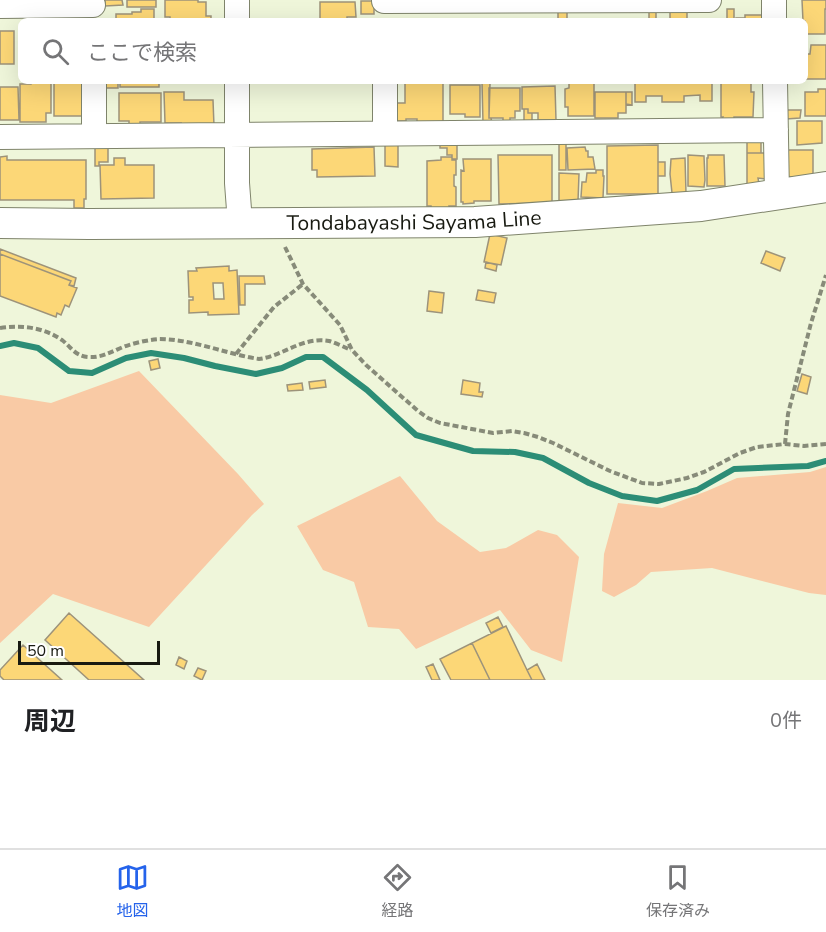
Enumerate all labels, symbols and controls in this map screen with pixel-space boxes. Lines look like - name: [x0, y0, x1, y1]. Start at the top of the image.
- search box: [18, 18, 808, 84]
- icon: search: [39, 35, 72, 68]
- text: ここで検索: [87, 38, 197, 68]
- street label: Tondabayashi Sayama Line: [286, 203, 542, 237]
- scale bar: [18, 638, 160, 666]
- text: 50 m: [27, 640, 64, 662]
- text: 周辺: [24, 704, 76, 739]
- text: 0件: [770, 707, 802, 734]
- tab: 地図: [116, 861, 149, 922]
- tab: 経路: [381, 861, 414, 922]
- tab: 保存済み: [646, 861, 710, 922]

